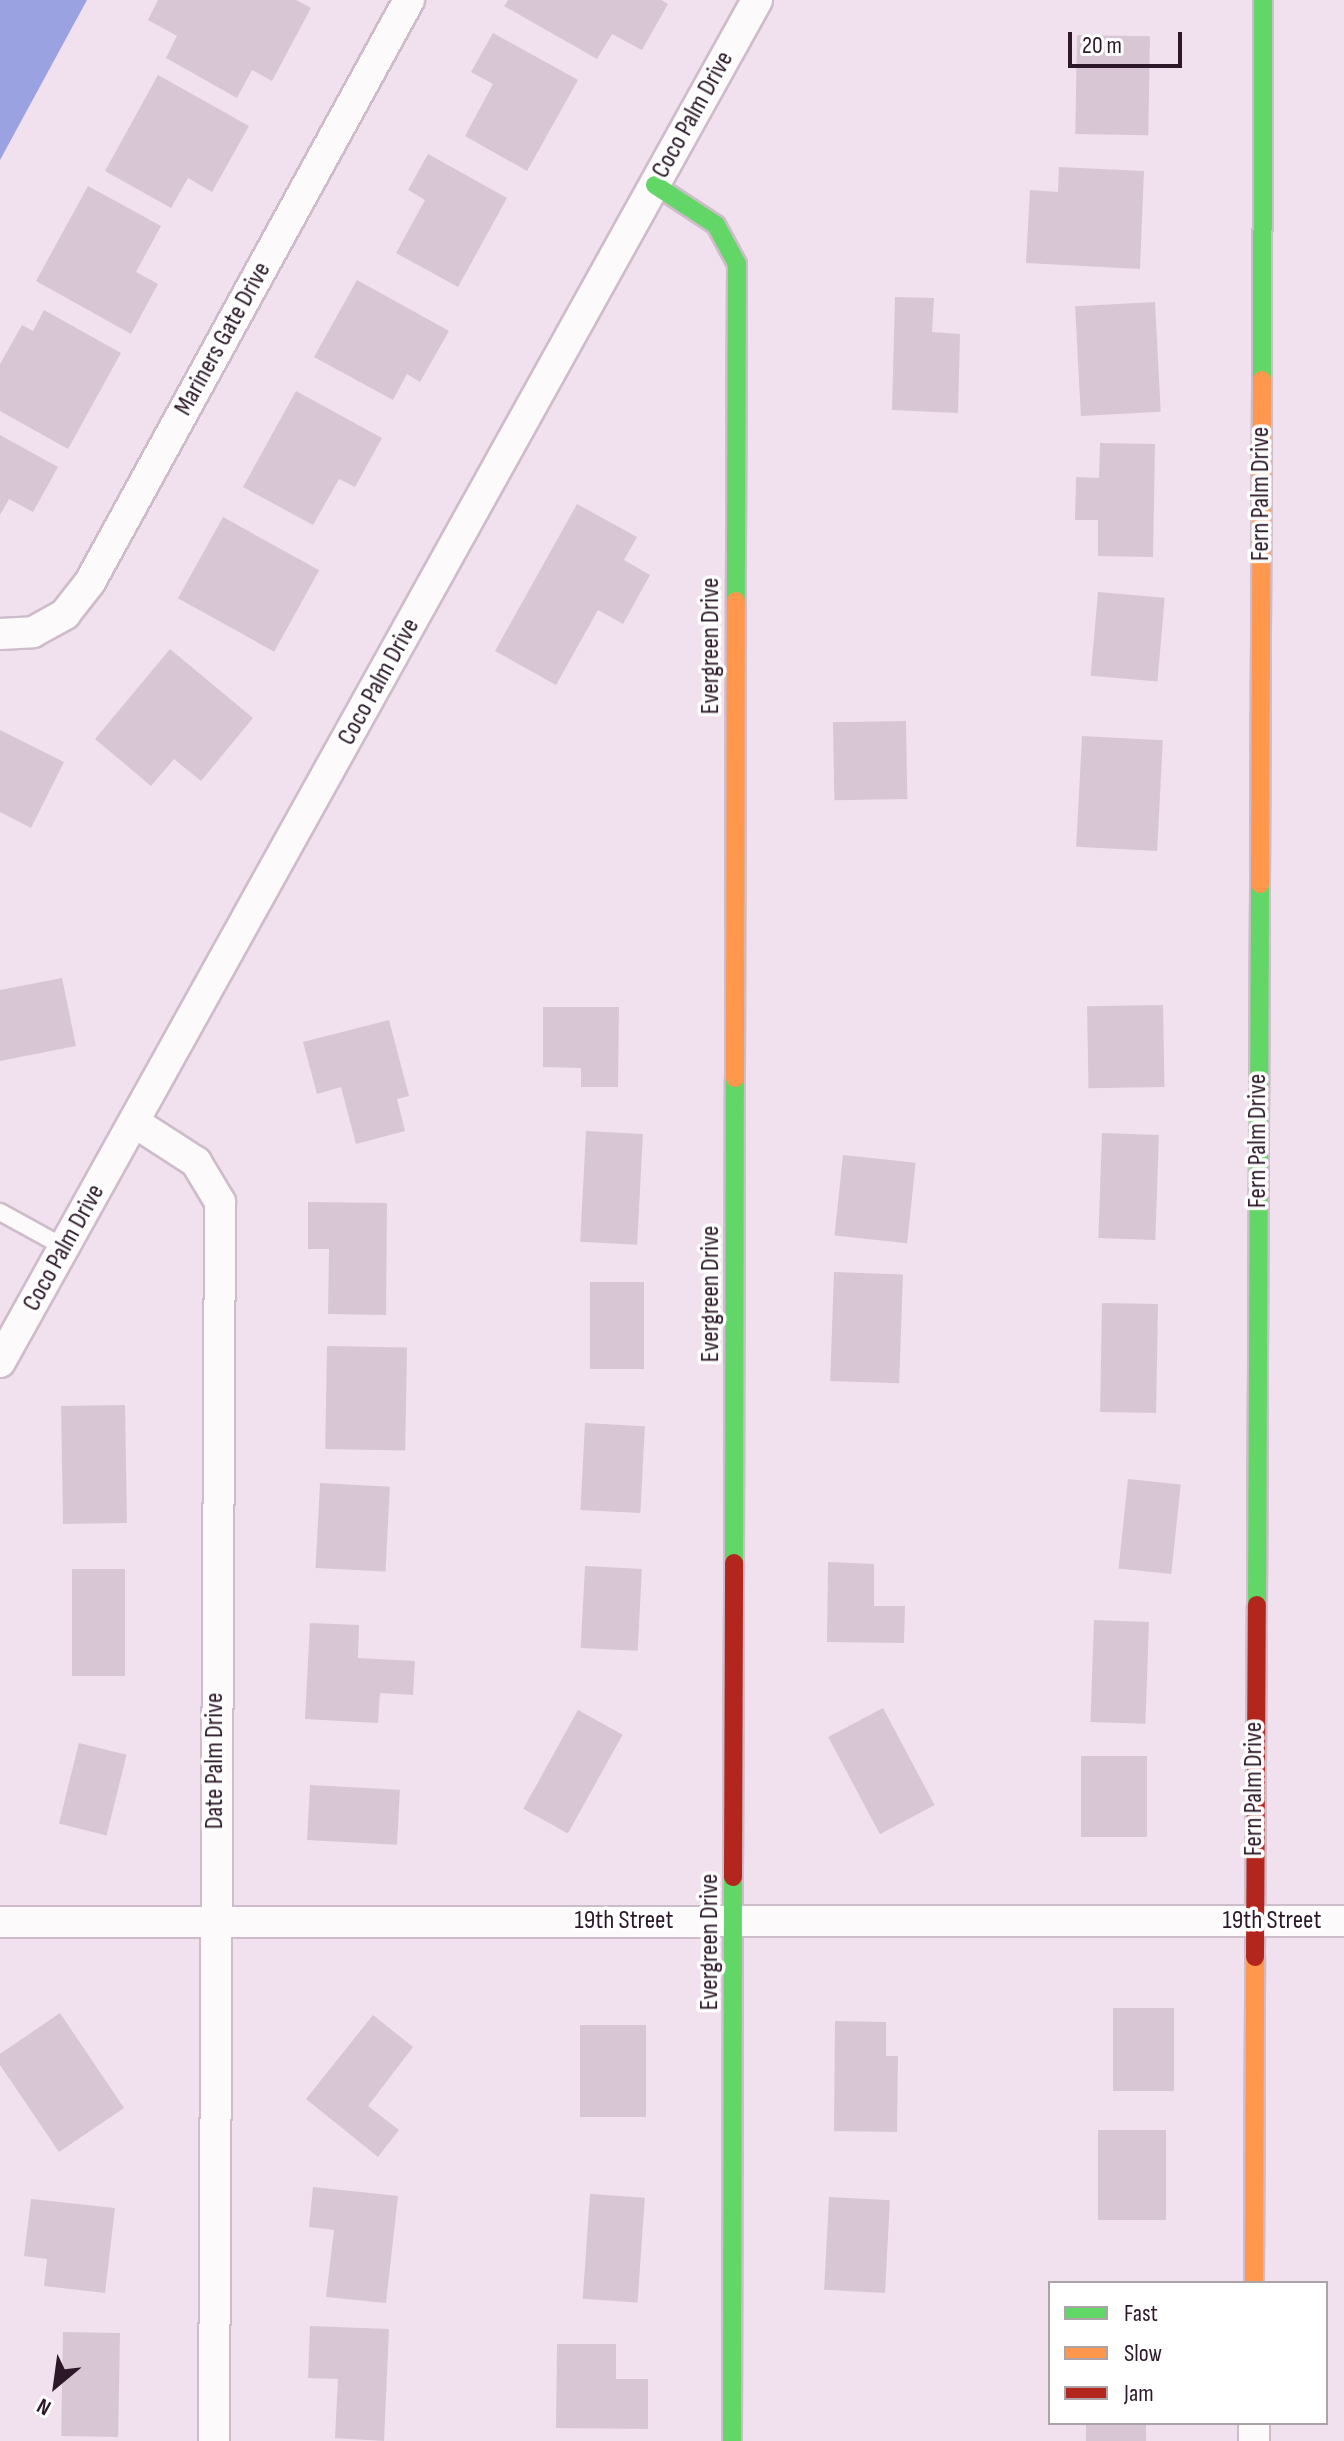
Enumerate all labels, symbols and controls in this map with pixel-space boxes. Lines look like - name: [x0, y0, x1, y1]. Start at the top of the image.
- scale bar: [1072, 16, 1186, 66]
- text: 20 m: [1082, 31, 1122, 60]
- street label: Coco Palm Drive: [645, 46, 741, 184]
- street label: Mariners Gate Drive: [168, 257, 278, 421]
- street label: Fern Palm Drive: [1245, 427, 1277, 561]
- street label: Evergreen Drive: [695, 578, 727, 714]
- street label: Coco Palm Drive: [331, 613, 427, 751]
- street label: Fern Palm Drive: [1242, 1074, 1274, 1208]
- street label: Coco Palm Drive: [16, 1179, 112, 1317]
- street label: Evergreen Drive: [695, 1226, 727, 1362]
- street label: Date Palm Drive: [199, 1693, 231, 1829]
- street label: Fern Palm Drive: [1238, 1722, 1270, 1856]
- street label: Evergreen Drive: [694, 1874, 726, 2010]
- street label: 19th Street: [575, 1905, 673, 1937]
- street label: 19th Street: [1223, 1905, 1321, 1937]
- legend: [1048, 2281, 1328, 2425]
- text: Fast: [1124, 2299, 1158, 2328]
- text: Slow: [1124, 2339, 1162, 2368]
- north arrow: [16, 2345, 96, 2425]
- text: Jam: [1124, 2379, 1154, 2408]
- text: N: [32, 2392, 56, 2421]

